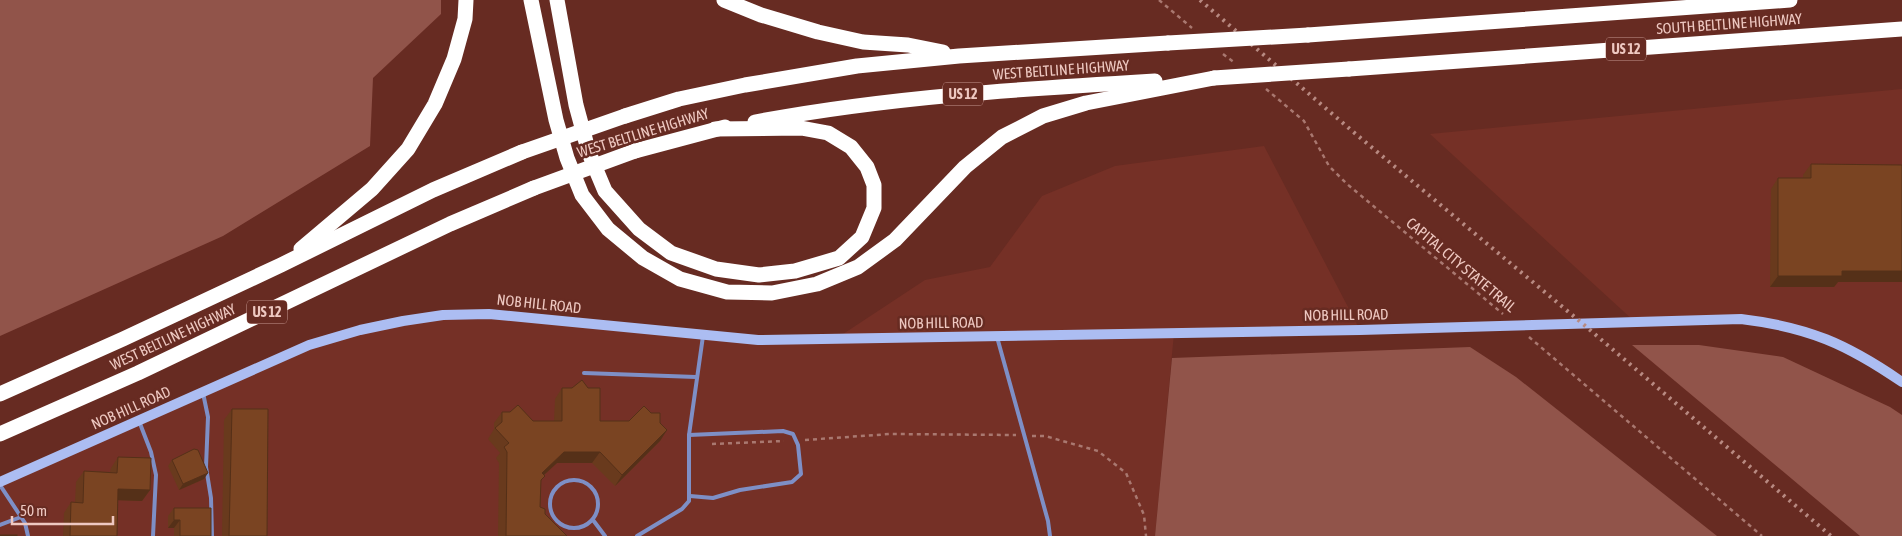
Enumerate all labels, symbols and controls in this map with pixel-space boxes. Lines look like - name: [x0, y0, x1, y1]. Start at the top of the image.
- street label: SOUTH BELTLINE HIGHWAY: [1656, 10, 1803, 37]
- road number: US 12: [1606, 38, 1646, 61]
- street label: WEST BELTLINE HIGHWAY: [992, 56, 1130, 83]
- road number: US 12: [943, 82, 983, 106]
- street label: WEST BELTLINE HIGHWAY: [575, 104, 711, 161]
- street label: CAPITAL CITY STATE TRAIL: [1403, 214, 1520, 315]
- street label: NOB HILL ROAD: [496, 291, 582, 316]
- street label: WEST BELTLINE HIGHWAY: [107, 300, 239, 373]
- road number: US 12: [247, 300, 287, 324]
- street label: NOB HILL ROAD: [1303, 305, 1389, 324]
- street label: NOB HILL ROAD: [898, 313, 984, 332]
- street label: NOB HILL ROAD: [89, 383, 173, 433]
- scale bar: [12, 494, 114, 526]
- text: 50 m: [20, 502, 47, 519]

